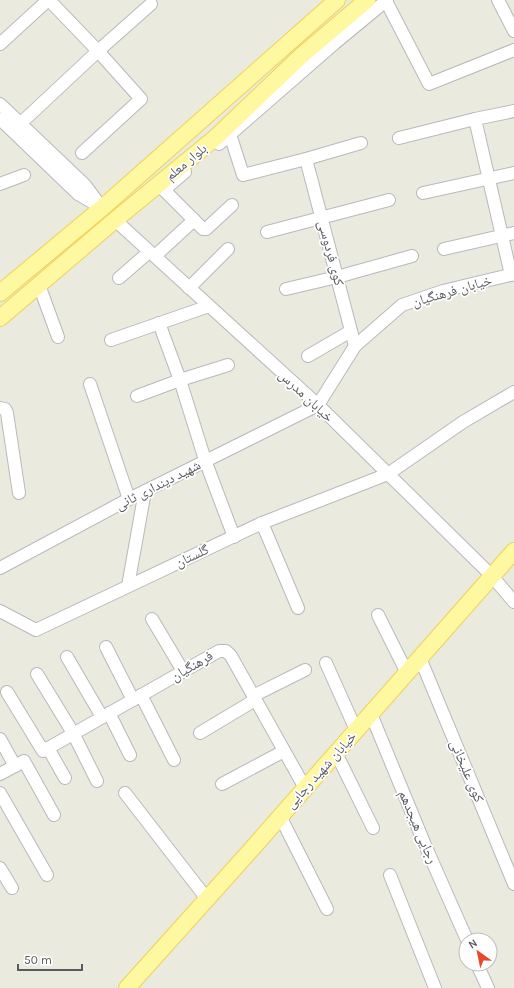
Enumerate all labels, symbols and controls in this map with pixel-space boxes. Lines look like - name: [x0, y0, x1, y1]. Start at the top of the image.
- street label: بلوار معلم: [162, 140, 211, 185]
- street label: کوی فردوسی: [314, 218, 348, 288]
- street label: خیابان فرهنگیان: [410, 271, 494, 311]
- street label: خیابان مدرس: [275, 366, 337, 426]
- street label: شهید دینداری ثانی: [113, 456, 203, 514]
- street label: گلستان: [172, 541, 212, 571]
- street label: فرهنگیان: [168, 647, 216, 685]
- street label: خیابان شهید رجایی: [282, 728, 360, 812]
- street label: کوی علیخانی: [446, 737, 488, 805]
- street label: رجایی هیجدهم: [394, 788, 441, 867]
- north arrow: [458, 932, 498, 972]
- text: N: [466, 936, 480, 952]
- scale bar: [18, 946, 82, 972]
- text: 50 m: [24, 953, 52, 967]

